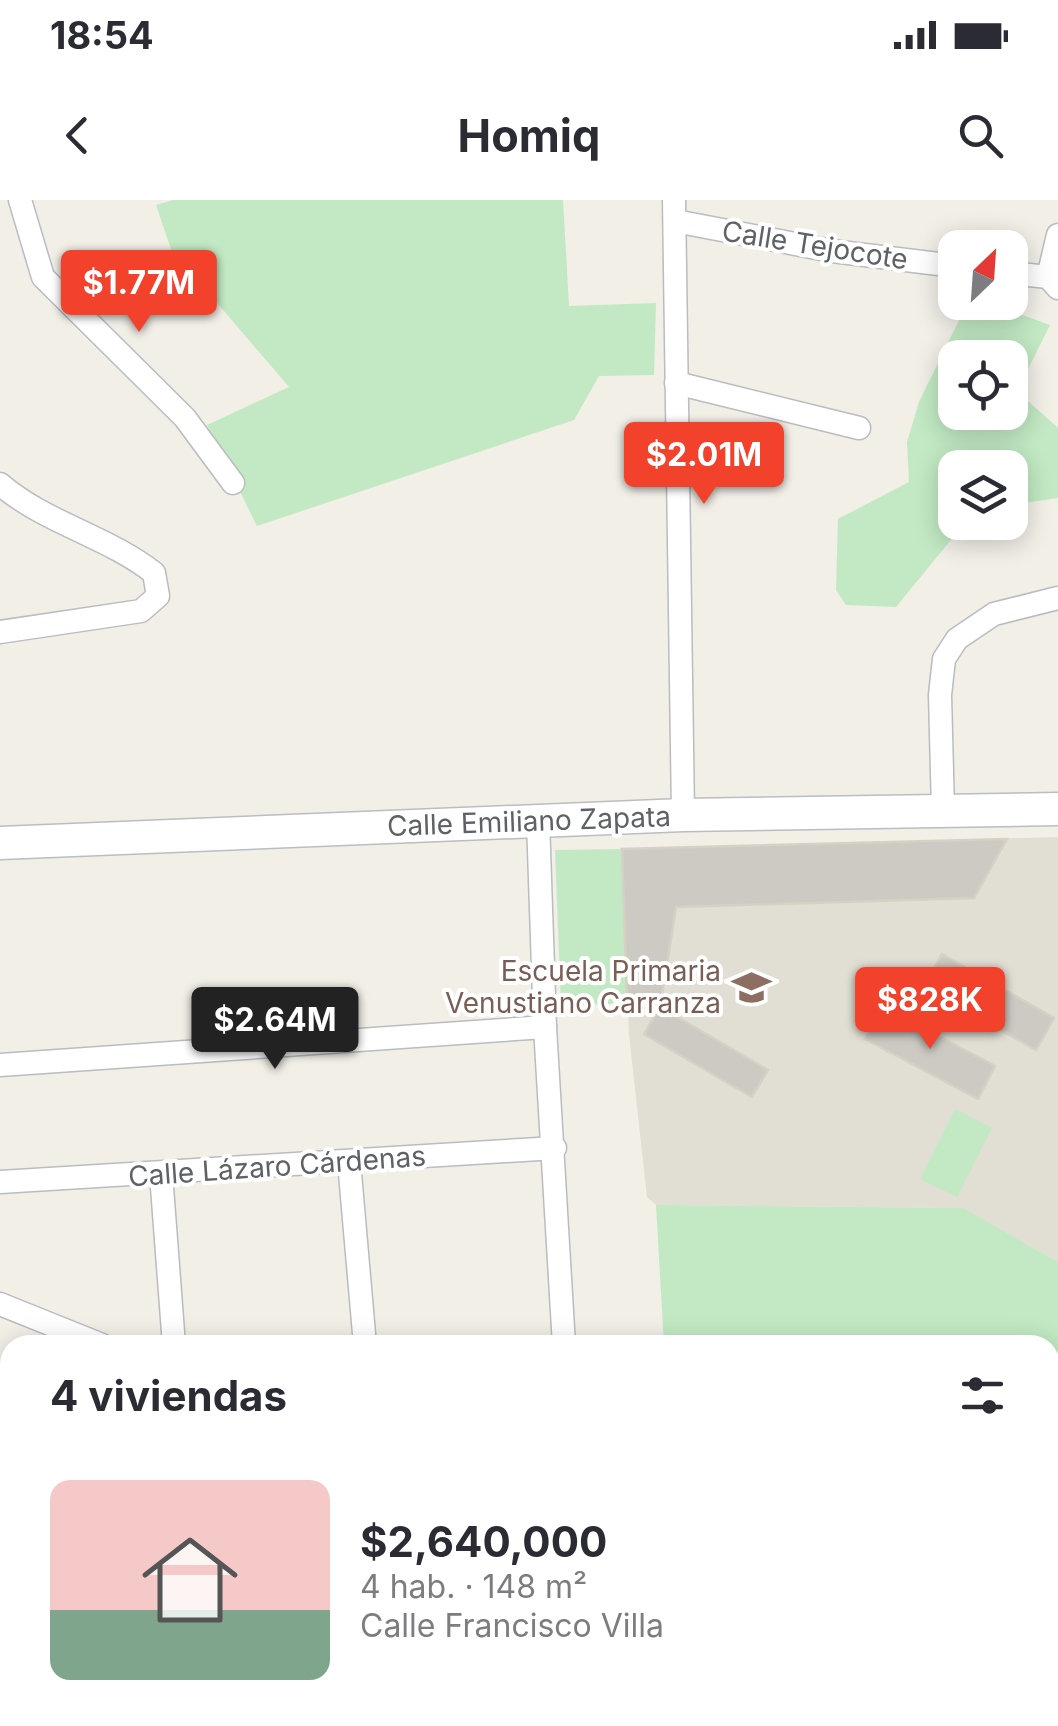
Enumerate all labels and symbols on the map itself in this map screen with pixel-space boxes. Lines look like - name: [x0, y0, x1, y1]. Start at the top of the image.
- street label: Calle Tejocote: [720, 214, 910, 276]
- north arrow: [938, 230, 1028, 320]
- pin: $1.77M: [58, 250, 220, 335]
- pin: $2.01M: [623, 422, 785, 507]
- street label: Calle Emiliano Zapata: [386, 799, 672, 843]
- place label: Escuela Primaria Venustiano Carranza: [445, 954, 721, 1020]
- school or university icon: Escuela Primaria Venustiano Carranza: [730, 966, 772, 1008]
- pin: $828K: [860, 967, 1000, 1052]
- pin: $2.64M: [194, 987, 356, 1072]
- street label: Calle Lázaro Cárdenas: [127, 1139, 427, 1193]

